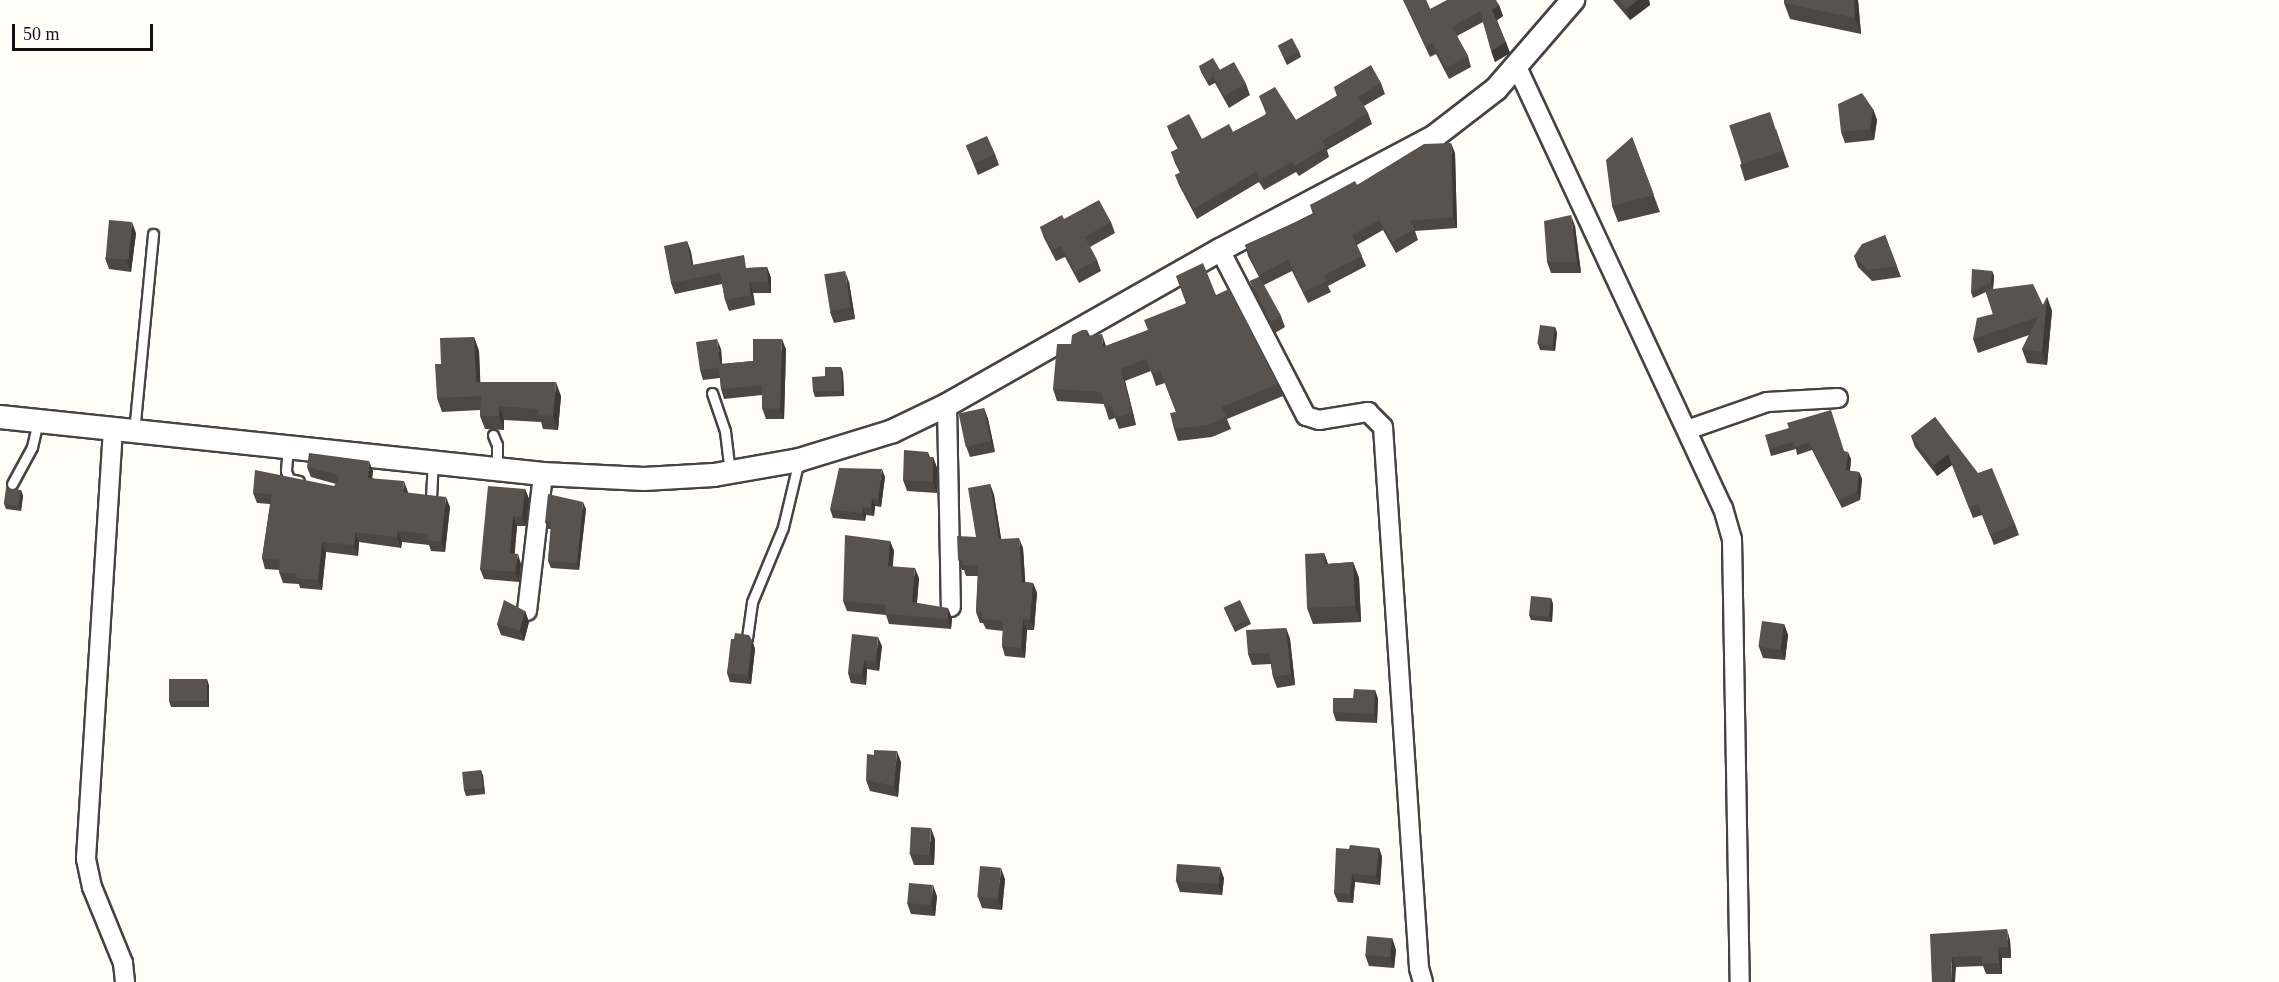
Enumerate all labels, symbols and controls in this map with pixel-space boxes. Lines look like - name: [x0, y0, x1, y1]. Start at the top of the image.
- scale bar: [15, 12, 156, 50]
- text: 50 m: [23, 24, 60, 44]

